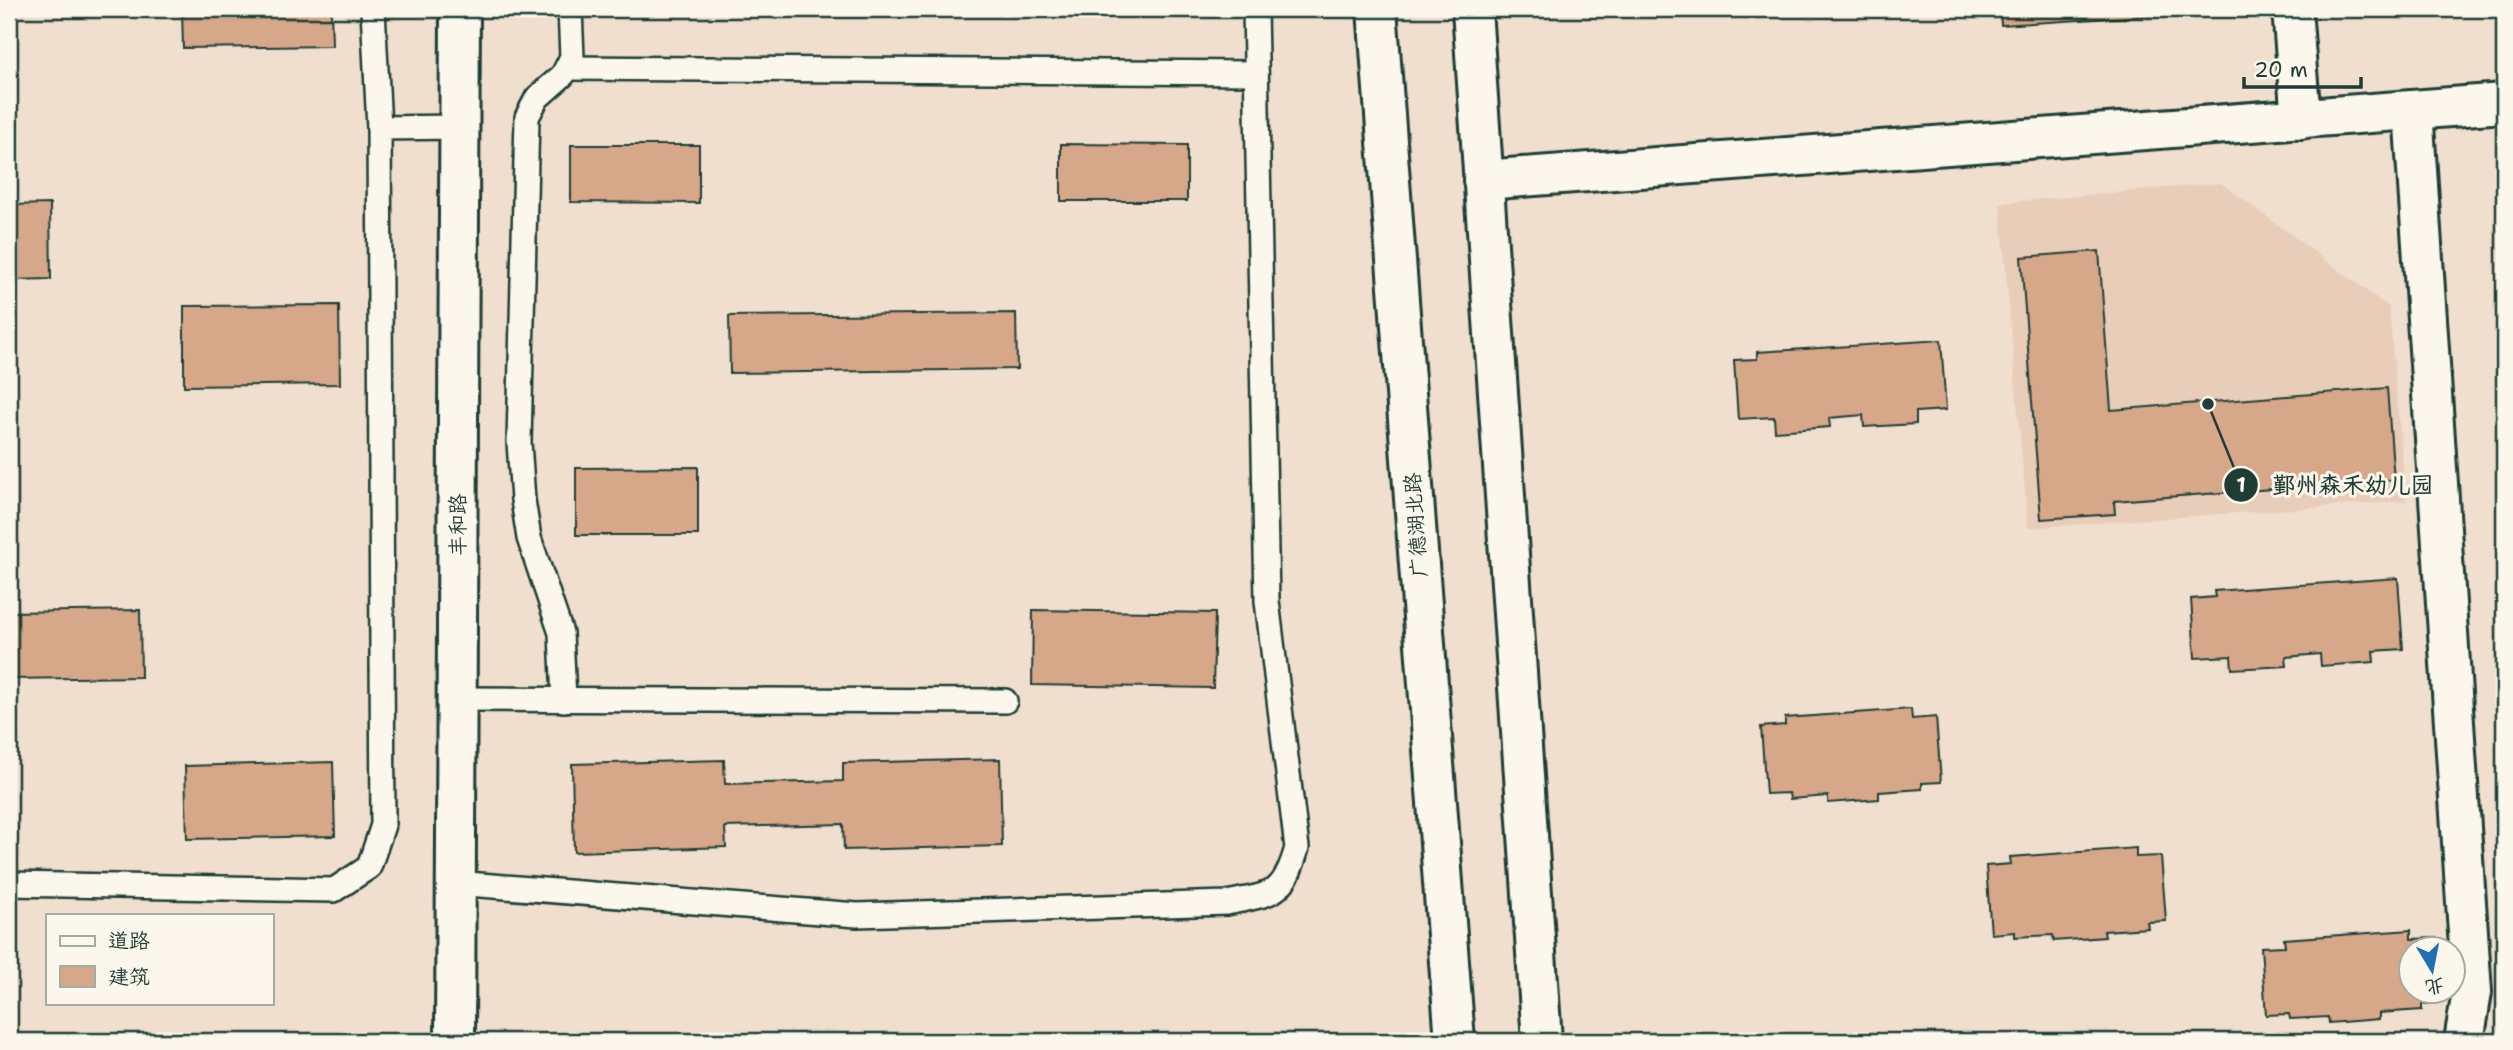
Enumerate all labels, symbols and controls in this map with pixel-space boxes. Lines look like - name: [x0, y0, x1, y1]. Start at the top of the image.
- scale bar: [2244, 46, 2361, 90]
- text: 20 m: [2254, 56, 2308, 84]
- callout: 鄞州森禾幼儿园: [2224, 463, 2448, 507]
- text: 鄞州森禾幼儿园: [2273, 470, 2434, 500]
- text: 1: [2236, 471, 2246, 499]
- street label: 广德湖北路: [1398, 472, 1434, 578]
- street label: 丰和路: [444, 494, 472, 557]
- legend: [46, 914, 273, 1004]
- text: 道路: [108, 927, 150, 955]
- north arrow: [2398, 934, 2468, 1004]
- text: 建筑: [108, 963, 150, 991]
- text: 北: [2423, 972, 2446, 1000]

